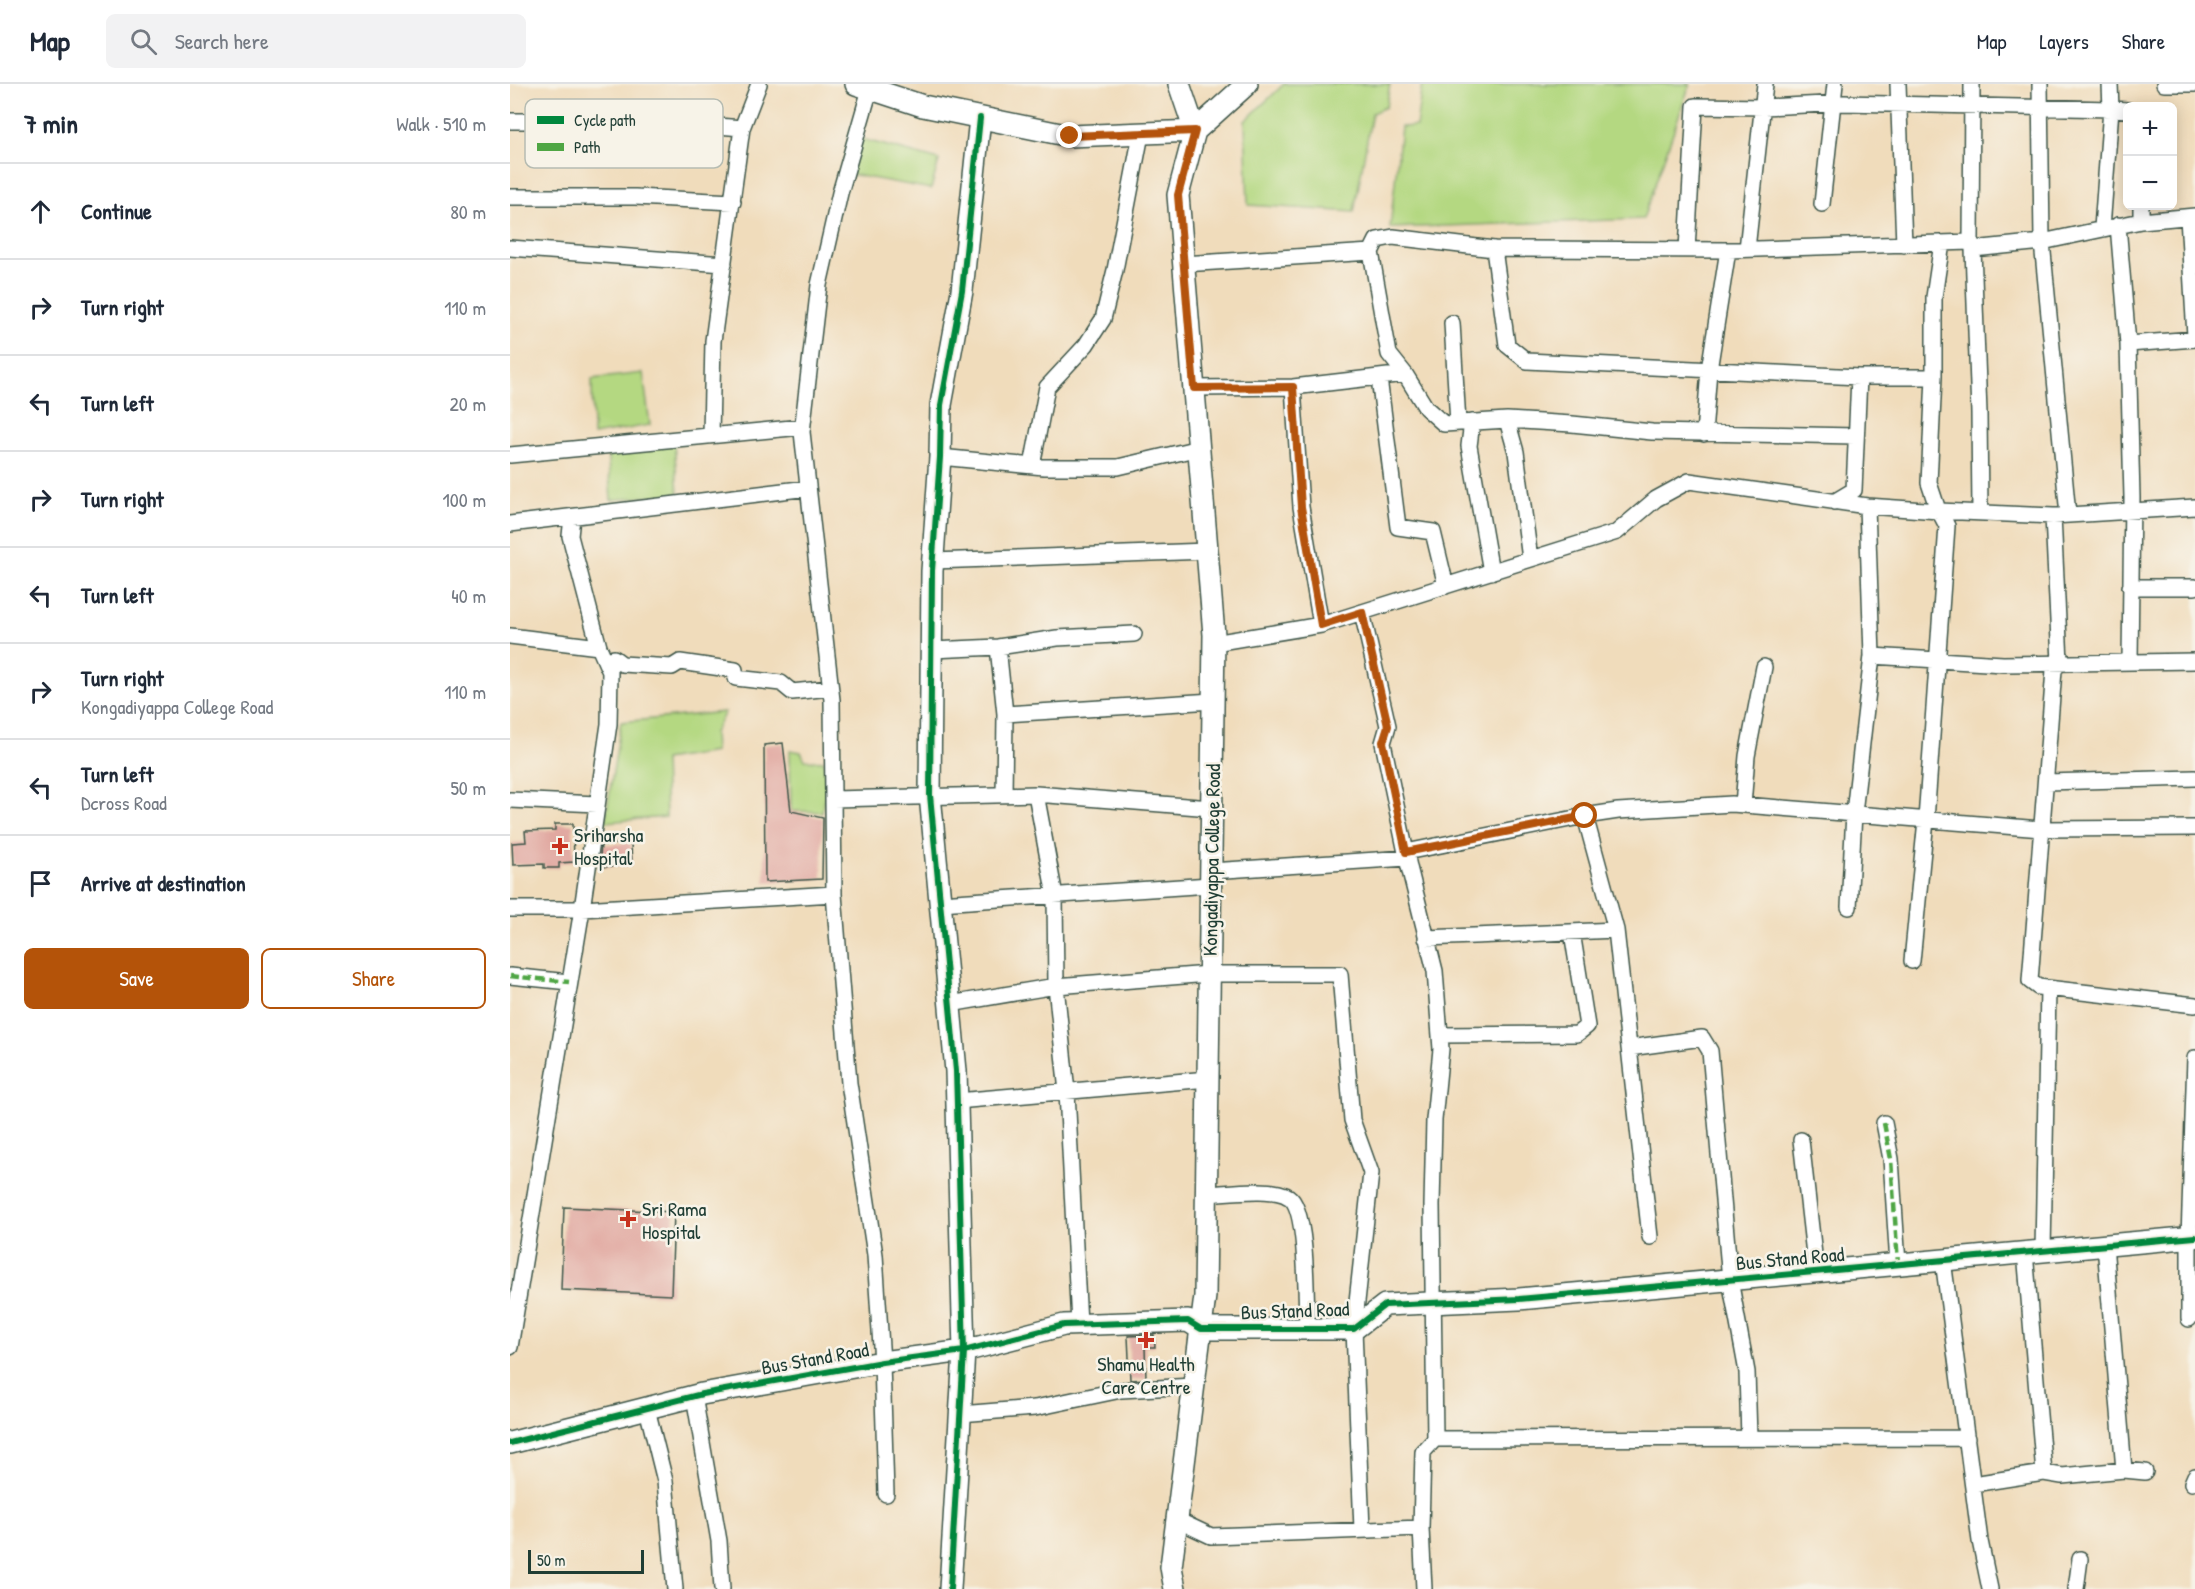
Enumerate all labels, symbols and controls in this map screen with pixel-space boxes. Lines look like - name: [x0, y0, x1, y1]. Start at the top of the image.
- search box: [106, 14, 526, 68]
- text: Map: [30, 22, 70, 60]
- icon: search: [127, 25, 160, 58]
- text: Search here: [175, 26, 269, 56]
- text: Map: [1977, 27, 2006, 56]
- text: Layers: [2039, 27, 2089, 56]
- text: Share: [2122, 27, 2165, 56]
- legend: [525, 99, 723, 168]
- map controls: [2123, 102, 2177, 210]
- button: +: [2123, 102, 2177, 156]
- text: 7 min: [24, 106, 78, 141]
- text: Cycle path: [574, 109, 636, 131]
- text: Walk · 510 m: [396, 110, 486, 137]
- route end: [1056, 122, 1082, 148]
- text: Path: [574, 136, 600, 158]
- button: −: [2123, 156, 2177, 210]
- icon: ahead: [24, 195, 57, 228]
- text: Continue: [81, 196, 152, 226]
- text: 80 m: [450, 198, 486, 225]
- icon: right: [24, 291, 57, 324]
- text: Turn right: [81, 292, 164, 322]
- text: 110 m: [444, 294, 486, 321]
- icon: left: [24, 387, 57, 420]
- text: Turn left: [81, 388, 154, 418]
- text: 20 m: [449, 390, 486, 417]
- icon: right: [24, 483, 57, 516]
- text: Turn right: [81, 484, 164, 514]
- text: 100 m: [443, 486, 486, 513]
- icon: left: [24, 579, 57, 612]
- text: Turn left: [81, 580, 154, 610]
- text: 40 m: [451, 582, 486, 609]
- text: Turn right: [81, 663, 164, 693]
- icon: right: [24, 675, 57, 708]
- text: 110 m: [444, 678, 486, 705]
- text: Kongadiyappa College Road: [81, 693, 273, 720]
- text: Turn left: [81, 759, 154, 789]
- street label: Kongadiyappa College Road: [1196, 763, 1226, 956]
- icon: left: [24, 771, 57, 804]
- text: 50 m: [450, 774, 486, 801]
- text: Dcross Road: [81, 789, 167, 816]
- route start: [1571, 802, 1597, 828]
- place label: Sriharsha Hospital: [574, 821, 643, 871]
- marker: Sriharsha Hospital: [551, 837, 569, 855]
- icon: arrive: [24, 867, 57, 900]
- text: Arrive at destination: [81, 868, 246, 898]
- button: Save: [24, 948, 249, 1009]
- button: Share: [261, 948, 486, 1009]
- place label: Sri Rama Hospital: [642, 1195, 706, 1245]
- marker: Sri Rama Hospital: [619, 1210, 637, 1228]
- street label: Bus Stand Road: [1735, 1240, 1845, 1276]
- street label: Bus Stand Road: [1240, 1295, 1350, 1325]
- marker: Shamu Health Care Centre: [1137, 1331, 1155, 1349]
- street label: Bus Stand Road: [759, 1335, 871, 1381]
- place label: Shamu Health Care Centre: [1097, 1350, 1195, 1400]
- scale bar: [528, 1547, 644, 1574]
- text: 50 m: [537, 1549, 566, 1571]

